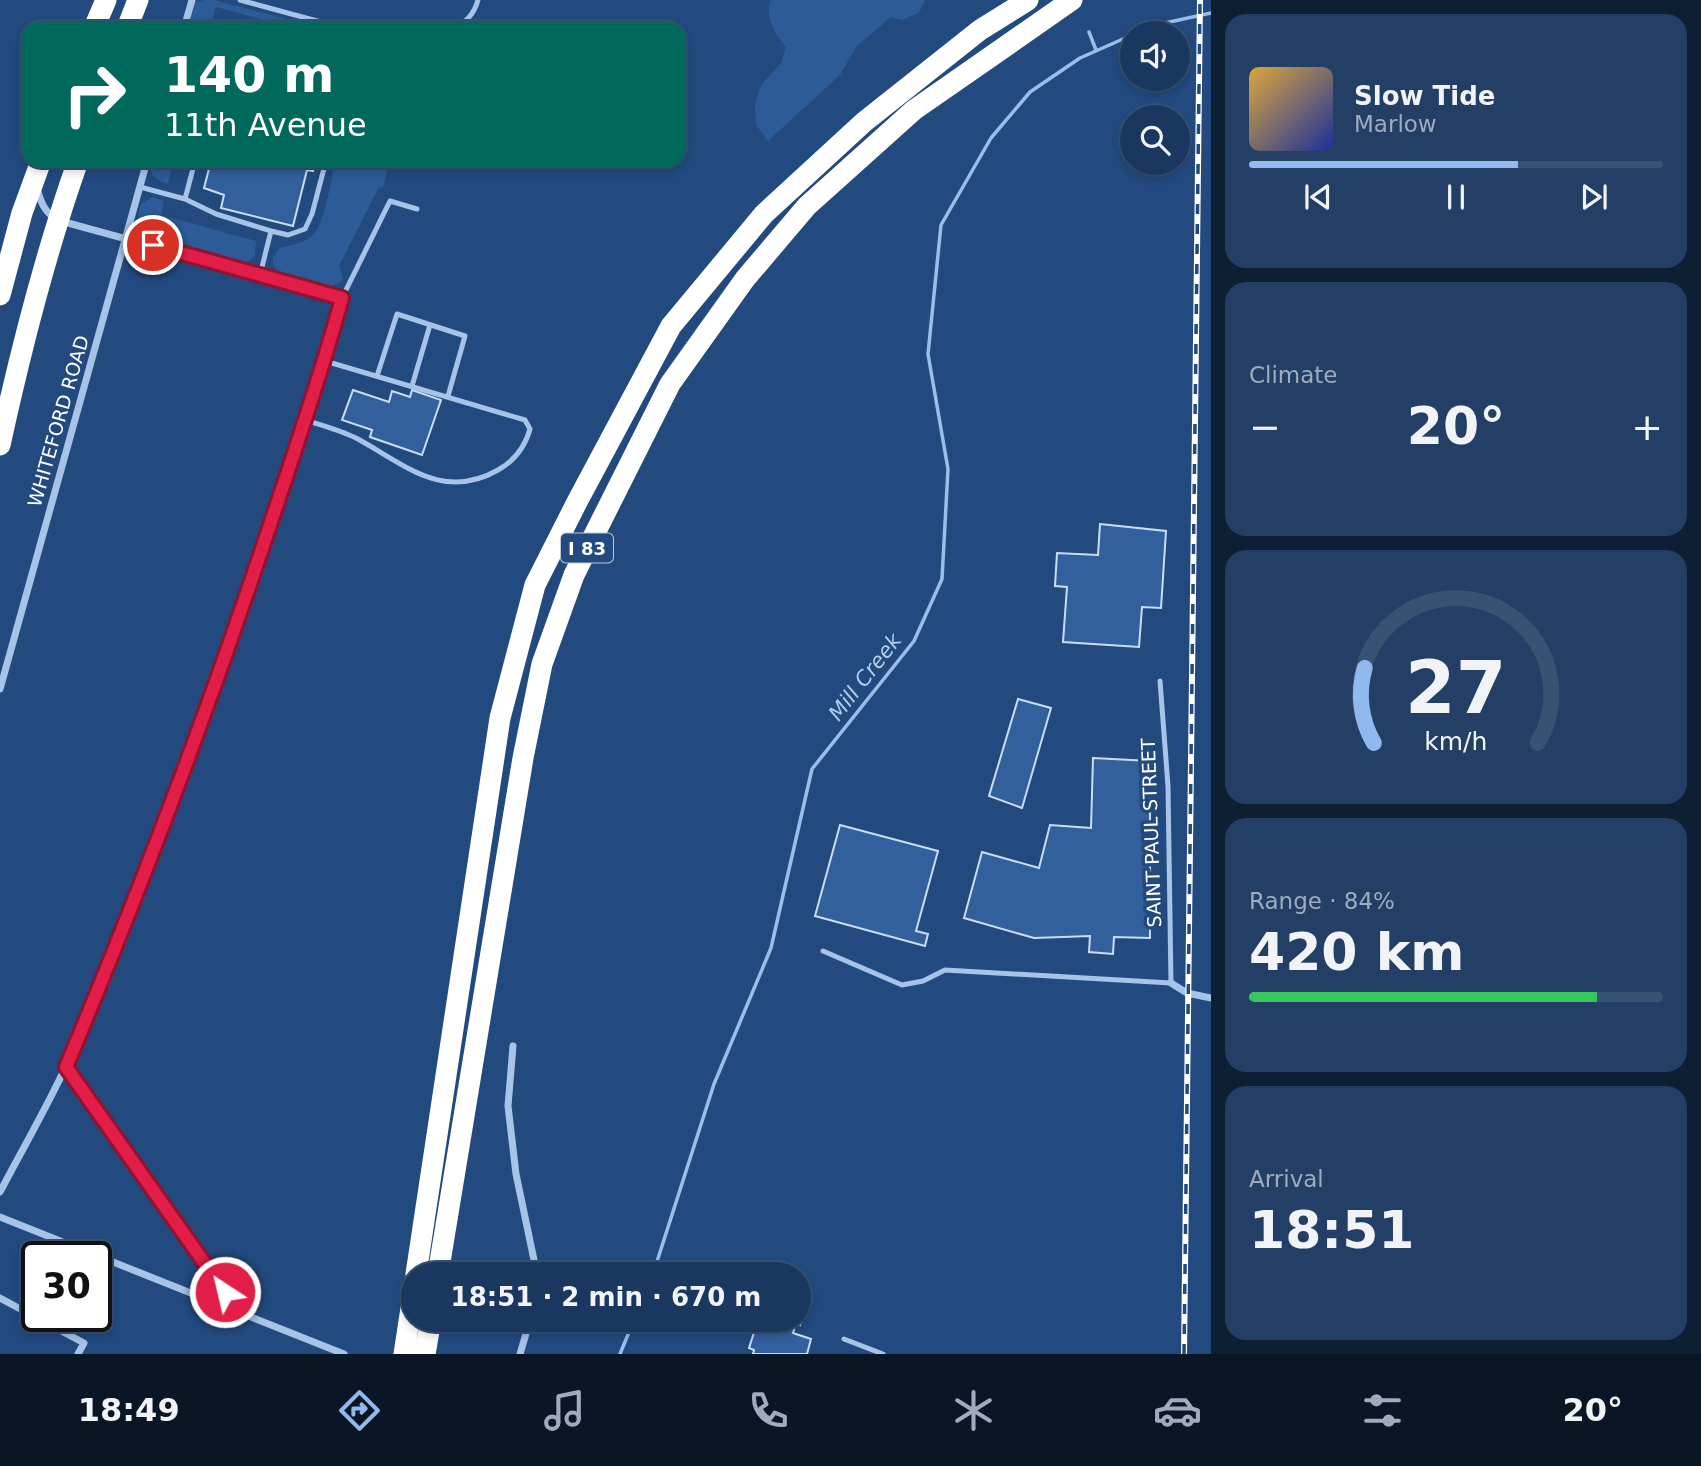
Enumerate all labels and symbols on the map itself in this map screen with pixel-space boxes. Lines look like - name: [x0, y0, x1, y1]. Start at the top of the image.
- pin: [123, 215, 183, 275]
- street label: WHITEFORD ROAD: [23, 333, 93, 509]
- road number: I 83: [561, 534, 613, 562]
- water label: Mill Creek: [824, 628, 907, 725]
- street label: SAINT PAUL STREET: [1137, 738, 1165, 928]
- speed limit sign: 30: [21, 1241, 112, 1332]
- position arrow: [188, 1255, 262, 1329]

